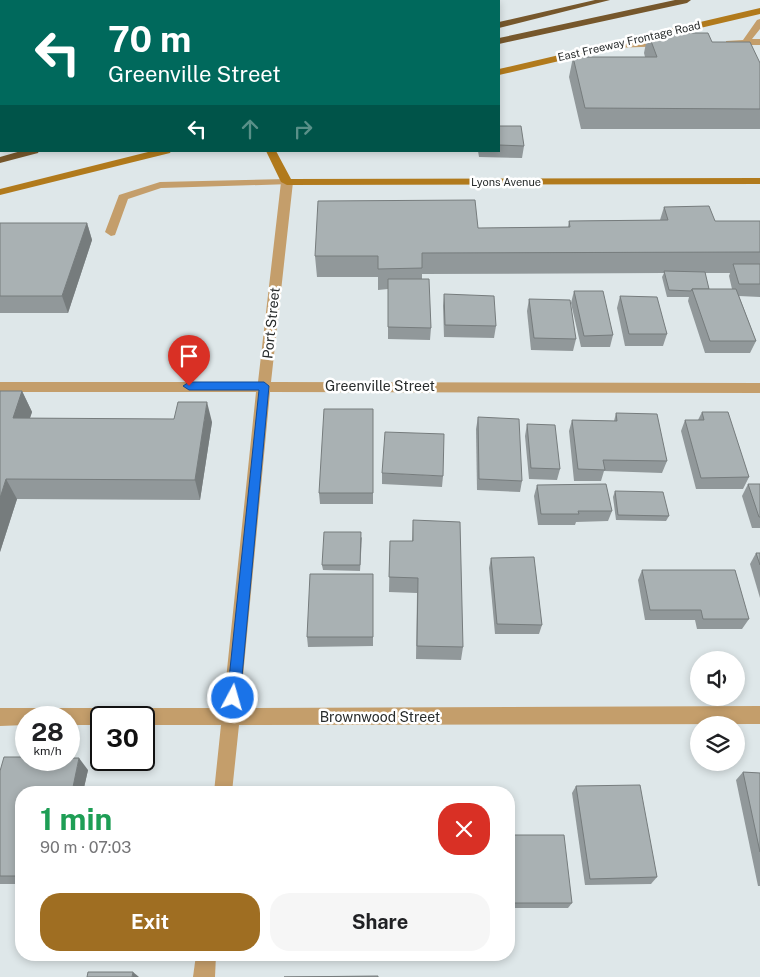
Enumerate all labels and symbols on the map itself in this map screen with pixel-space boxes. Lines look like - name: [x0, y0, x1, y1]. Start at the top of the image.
- street label: East Freeway Frontage Road: [556, 19, 702, 63]
- street label: Lyons Avenue: [471, 176, 541, 188]
- street label: Port Street: [259, 287, 283, 359]
- pin: [168, 335, 210, 386]
- street label: Greenville Street: [325, 378, 435, 394]
- position arrow: [206, 671, 258, 723]
- speed limit sign: 30: [90, 706, 155, 771]
- street label: Brownwood Street: [320, 709, 440, 725]

